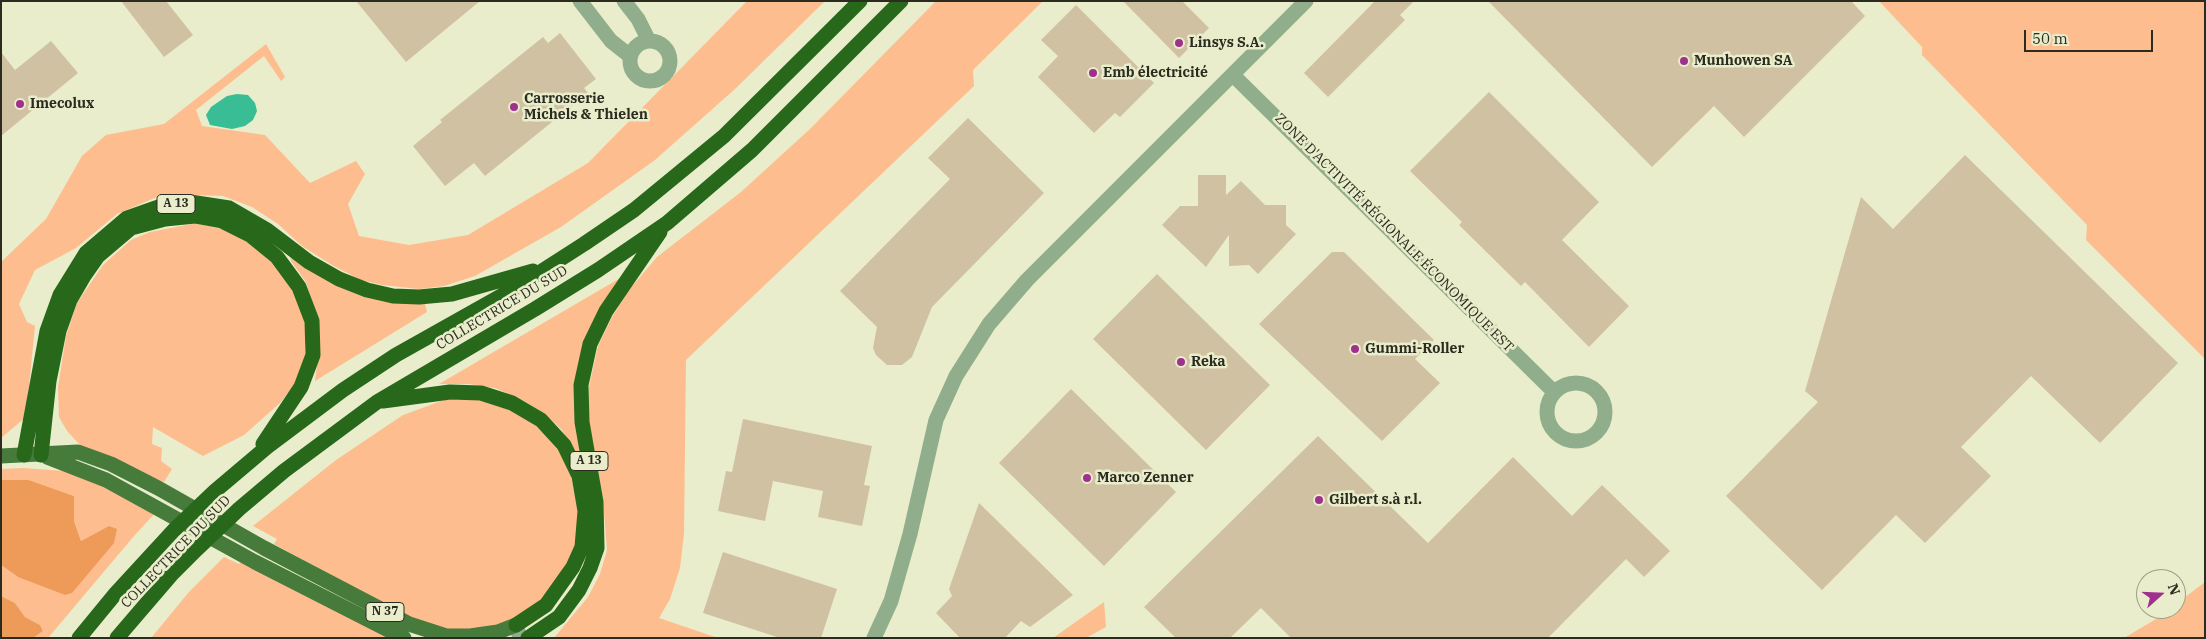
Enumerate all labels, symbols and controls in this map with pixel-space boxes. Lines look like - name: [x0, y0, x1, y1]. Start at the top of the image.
- scale bar: [2026, 20, 2155, 52]
- text: 50 m: [2032, 29, 2068, 48]
- place label: Linsys S.A.: [1189, 35, 1264, 51]
- marker: Linsys S.A.: [1173, 37, 1185, 49]
- place label: Munhowen SA: [1694, 53, 1792, 69]
- marker: Munhowen SA: [1678, 55, 1690, 67]
- place label: Emb électricité: [1103, 65, 1208, 81]
- marker: Emb électricité: [1087, 67, 1099, 79]
- place label: Carrosserie Michels & Thielen: [524, 91, 648, 124]
- place label: Imecolux: [30, 96, 94, 112]
- marker: Imecolux: [14, 98, 26, 110]
- marker: Carrosserie Michels & Thielen: [508, 101, 520, 113]
- street label: ZONE D'ACTIVITÉ RÉGIONALE ÉCONOMIQUE EST: [1271, 110, 1517, 356]
- road number: A 13: [157, 194, 195, 213]
- street label: COLLECTRICE DU SUD: [433, 262, 571, 354]
- place label: Gummi-Roller: [1365, 341, 1464, 357]
- marker: Gummi-Roller: [1349, 343, 1361, 355]
- place label: Reka: [1191, 354, 1226, 370]
- marker: Reka: [1175, 356, 1187, 368]
- road number: A 13: [570, 452, 608, 471]
- place label: Marco Zenner: [1097, 470, 1194, 486]
- marker: Marco Zenner: [1081, 472, 1093, 484]
- street label: COLLECTRICE DU SUD: [118, 492, 234, 612]
- place label: Gilbert s.à r.l.: [1329, 492, 1422, 508]
- marker: Gilbert s.à r.l.: [1313, 494, 1325, 506]
- north arrow: [2136, 569, 2186, 619]
- text: N: [2164, 581, 2185, 597]
- road number: N 37: [366, 602, 404, 622]

